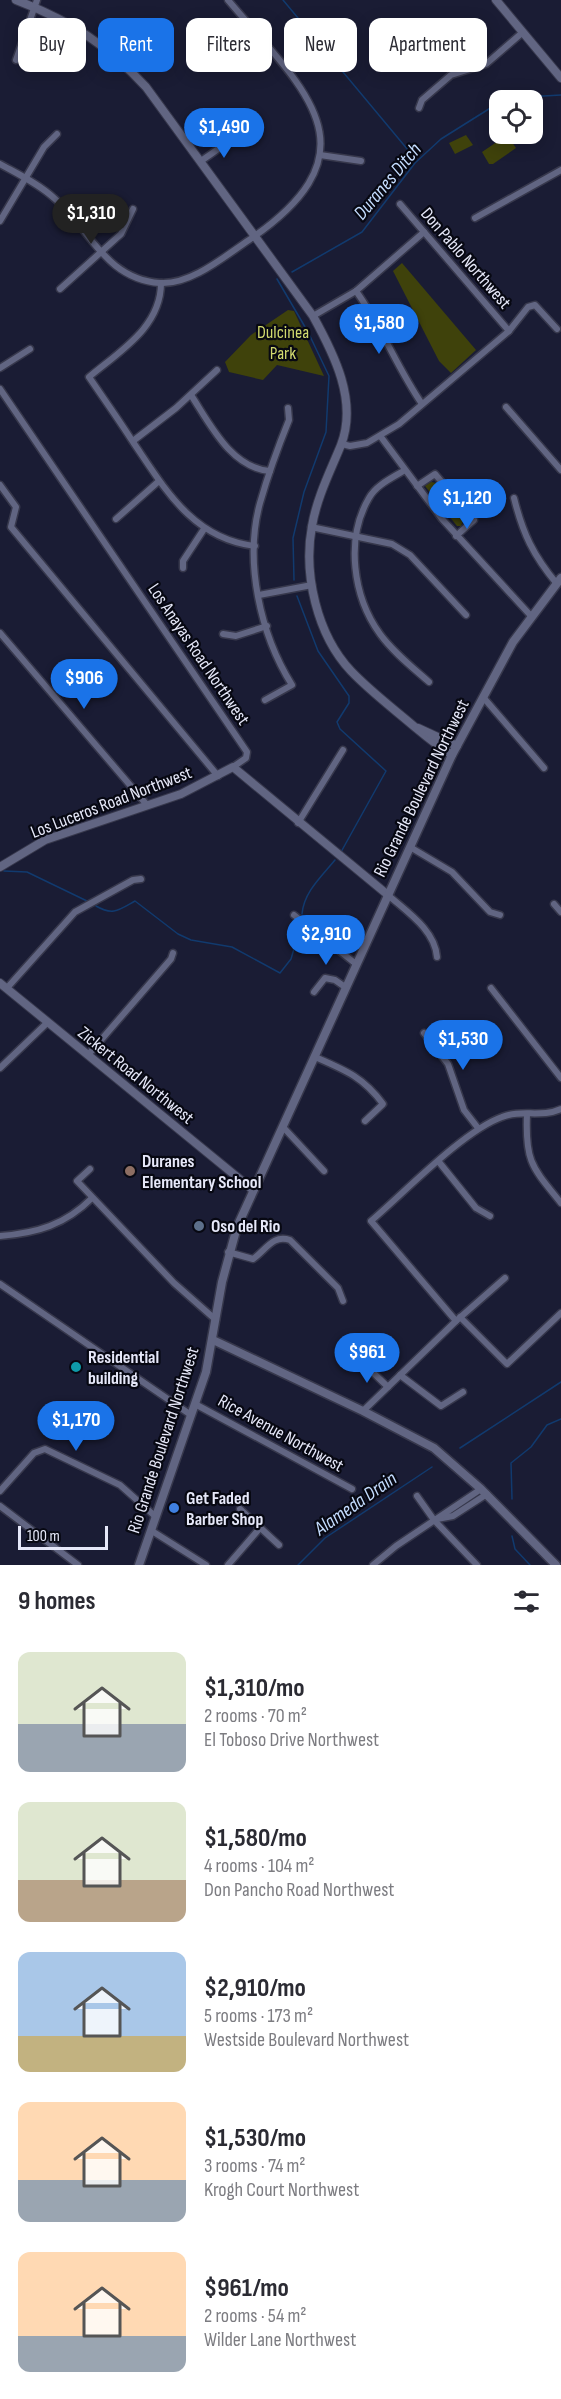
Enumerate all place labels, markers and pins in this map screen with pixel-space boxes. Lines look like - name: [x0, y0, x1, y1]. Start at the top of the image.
- pin: $1,490: [175, 108, 273, 159]
- pin: $1,310: [42, 194, 140, 245]
- pin: $1,580: [330, 304, 428, 355]
- pin: $1,120: [418, 479, 516, 530]
- pin: $906: [48, 659, 120, 710]
- pin: $2,910: [277, 915, 375, 966]
- pin: $1,530: [414, 1020, 512, 1071]
- place label: Duranes Elementary School: [142, 1151, 261, 1193]
- marker: Duranes Elementary School: [123, 1164, 137, 1178]
- place label: Oso del Rio: [211, 1216, 280, 1237]
- marker: Oso del Rio: [192, 1219, 206, 1233]
- pin: $961: [331, 1333, 403, 1384]
- place label: Residential building: [88, 1347, 159, 1389]
- marker: Residential building: [69, 1360, 83, 1374]
- pin: $1,170: [27, 1401, 125, 1452]
- place label: Get Faded Barber Shop: [186, 1488, 263, 1530]
- marker: Get Faded Barber Shop: [167, 1501, 181, 1515]

